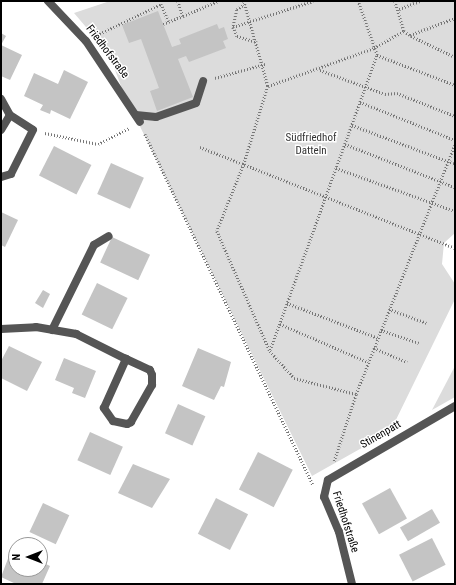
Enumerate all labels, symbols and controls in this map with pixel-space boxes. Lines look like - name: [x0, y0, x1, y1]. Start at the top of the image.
- street label: Friedhofstraße: [83, 23, 131, 81]
- park label: Südfriedhof Datteln: [286, 132, 336, 158]
- street label: Stinenpatt: [358, 418, 404, 452]
- street label: Friedhofstraße: [329, 490, 361, 554]
- north arrow: [8, 537, 48, 577]
- text: N: [10, 554, 23, 560]

